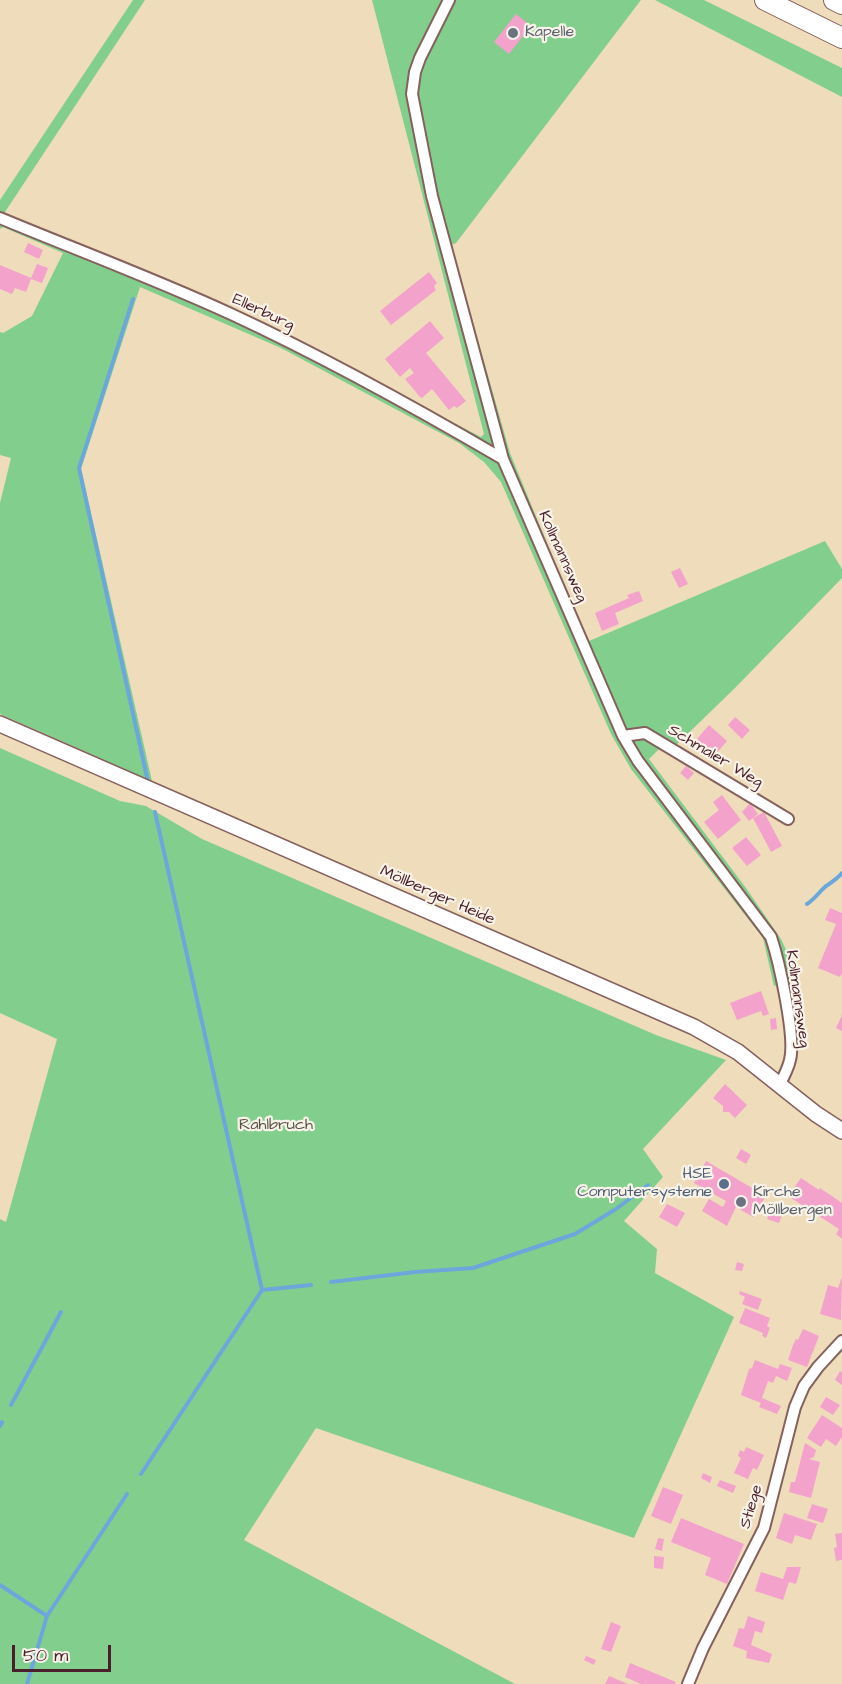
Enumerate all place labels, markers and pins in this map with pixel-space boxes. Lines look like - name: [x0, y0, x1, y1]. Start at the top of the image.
- place label: Kapelle: [525, 23, 574, 43]
- marker: Kapelle: [506, 26, 520, 40]
- place label: HSE Computersysteme: [577, 1165, 712, 1203]
- marker: HSE Computersysteme: [717, 1177, 731, 1191]
- place label: Kirche Möllbergen: [753, 1183, 832, 1221]
- marker: Kirche Möllbergen: [734, 1195, 748, 1209]

